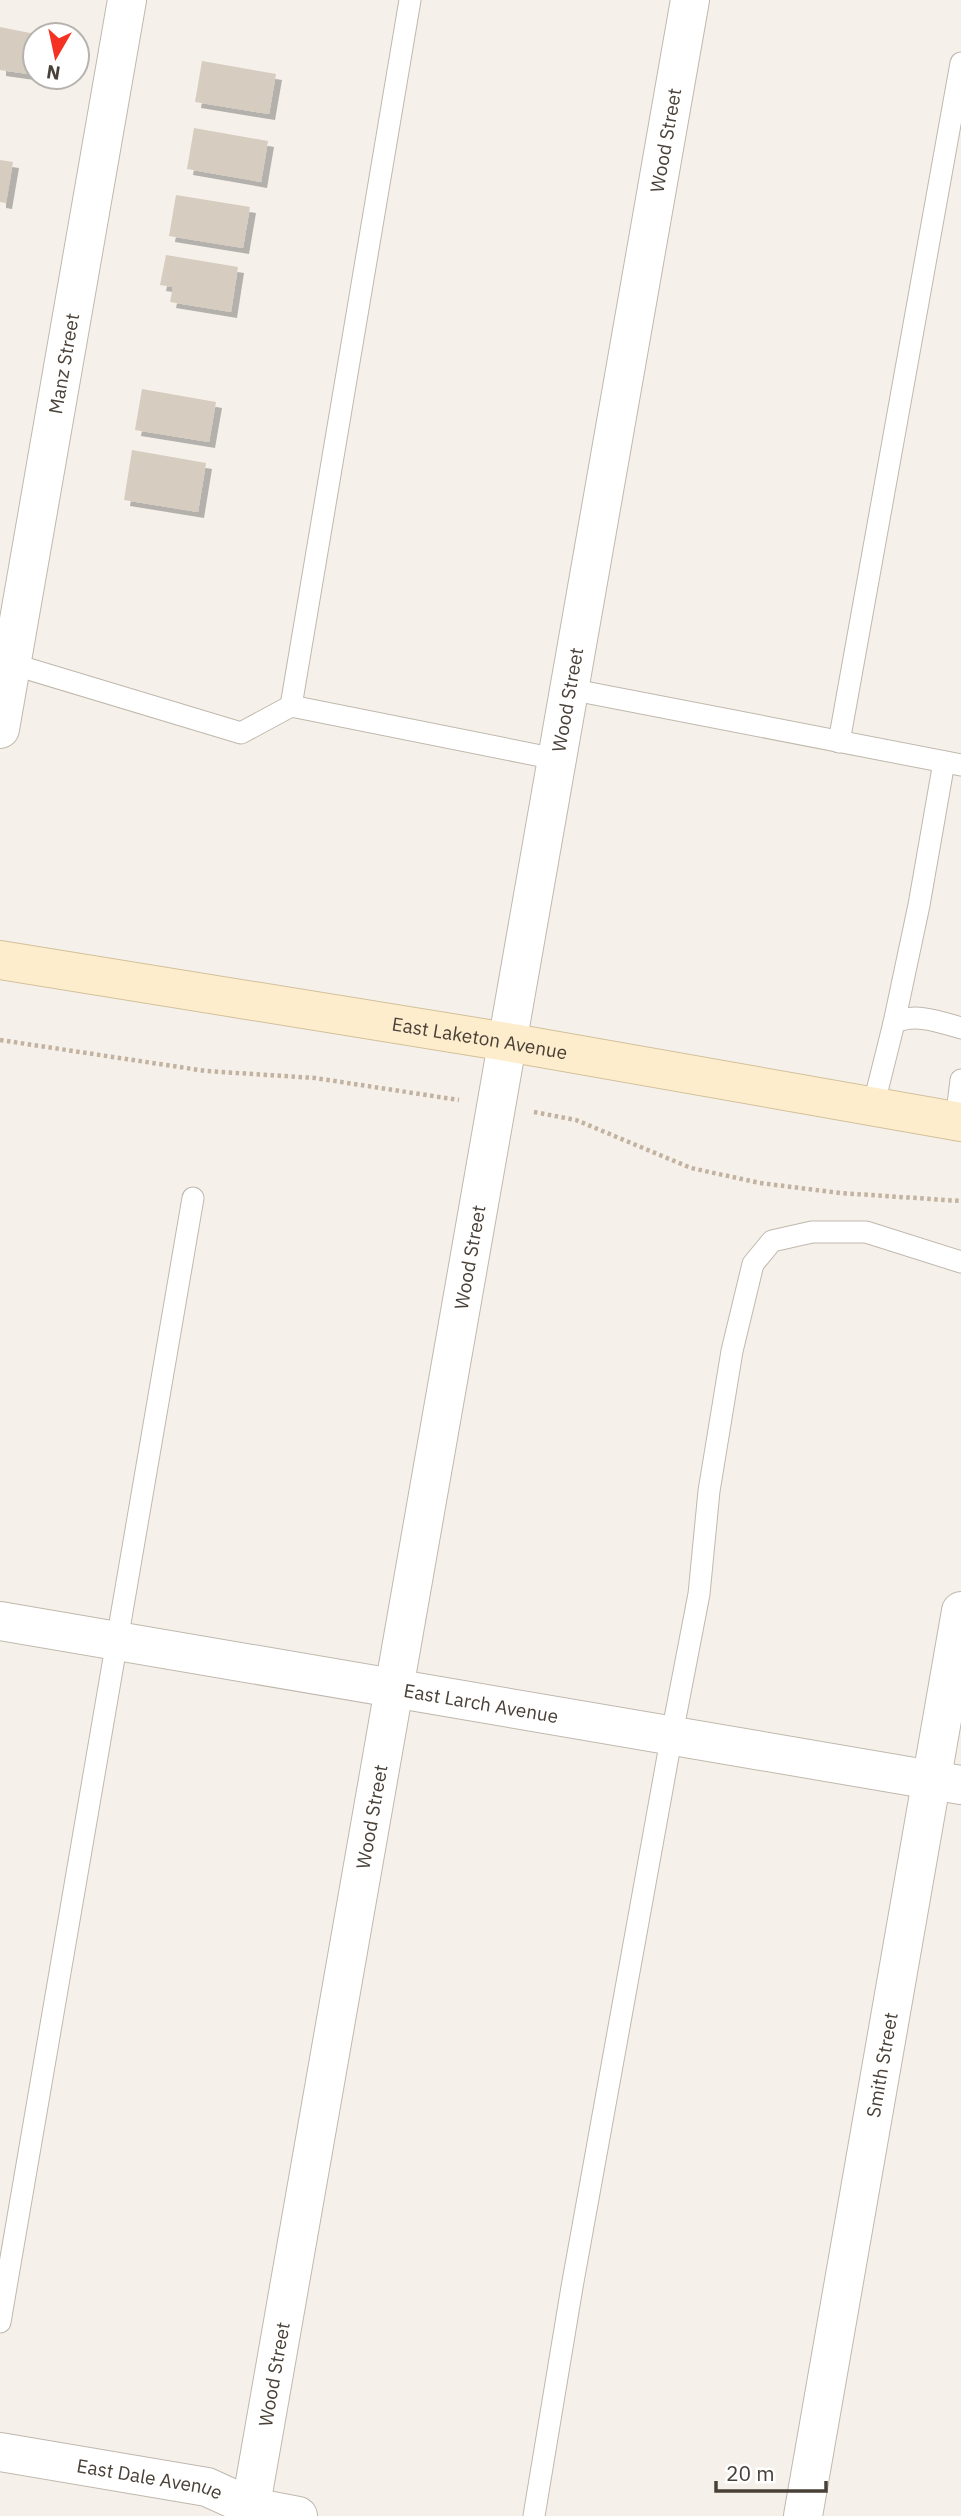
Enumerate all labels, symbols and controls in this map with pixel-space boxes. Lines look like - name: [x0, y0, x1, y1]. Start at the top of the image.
- north arrow: [21, 21, 91, 91]
- text: N: [45, 60, 62, 86]
- street label: Wood Street: [644, 86, 686, 194]
- street label: Manz Street: [43, 311, 84, 416]
- street label: Wood Street: [546, 646, 588, 754]
- street label: East Laketon Avenue: [390, 1012, 569, 1064]
- street label: Wood Street: [449, 1203, 491, 1311]
- street label: East Larch Avenue: [402, 1678, 560, 1728]
- street label: Wood Street: [351, 1763, 393, 1871]
- street label: Smith Street: [861, 2010, 903, 2119]
- street label: Wood Street: [253, 2320, 295, 2428]
- scale bar: [716, 2450, 826, 2494]
- street label: East Dale Avenue: [75, 2453, 227, 2505]
- text: 20 m: [726, 2459, 775, 2487]

